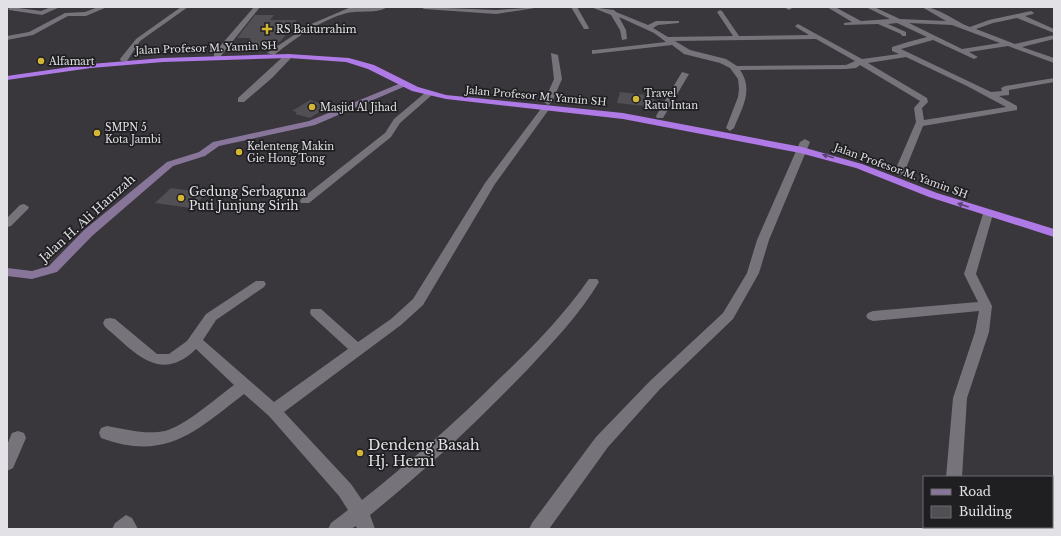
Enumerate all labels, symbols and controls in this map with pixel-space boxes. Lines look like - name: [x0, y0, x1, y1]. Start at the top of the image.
- marker: RS Baiturrahim: [261, 23, 273, 35]
- place label: RS Baiturrahim: [276, 23, 357, 36]
- street label: Jalan Profesor M. Yamin SH: [133, 39, 277, 57]
- place label: Alfamart: [48, 55, 95, 68]
- marker: Alfamart: [36, 56, 46, 66]
- street label: Jalan Profesor M. Yamin SH: [463, 83, 607, 109]
- place label: Travel Ratu Intan: [644, 87, 698, 112]
- marker: Travel Ratu Intan: [631, 94, 641, 104]
- place label: Masjid Al Jihad: [320, 101, 397, 114]
- marker: Masjid Al Jihad: [307, 102, 317, 112]
- place label: SMPN 5 Kota Jambi: [105, 121, 162, 146]
- marker: SMPN 5 Kota Jambi: [92, 128, 102, 138]
- place label: Kelenteng Makin Gie Hong Tong: [247, 140, 334, 165]
- street label: Jalan Profesor M. Yamin SH: [830, 140, 970, 201]
- marker: Kelenteng Makin Gie Hong Tong: [234, 147, 244, 157]
- one-way arrow: [822, 153, 834, 159]
- street label: Jalan H. Ali Hamzah: [35, 171, 138, 266]
- place label: Gedung Serbaguna Puti Junjung Sirih: [189, 184, 307, 213]
- marker: Gedung Serbaguna Puti Junjung Sirih: [176, 193, 186, 203]
- one-way arrow: [957, 202, 969, 208]
- place label: Dendeng Basah Hj. Herni: [368, 436, 480, 470]
- marker: Dendeng Basah Hj. Herni: [355, 448, 365, 458]
- legend: [923, 476, 1053, 528]
- text: Road: [959, 484, 991, 499]
- text: Building: [959, 504, 1013, 519]

